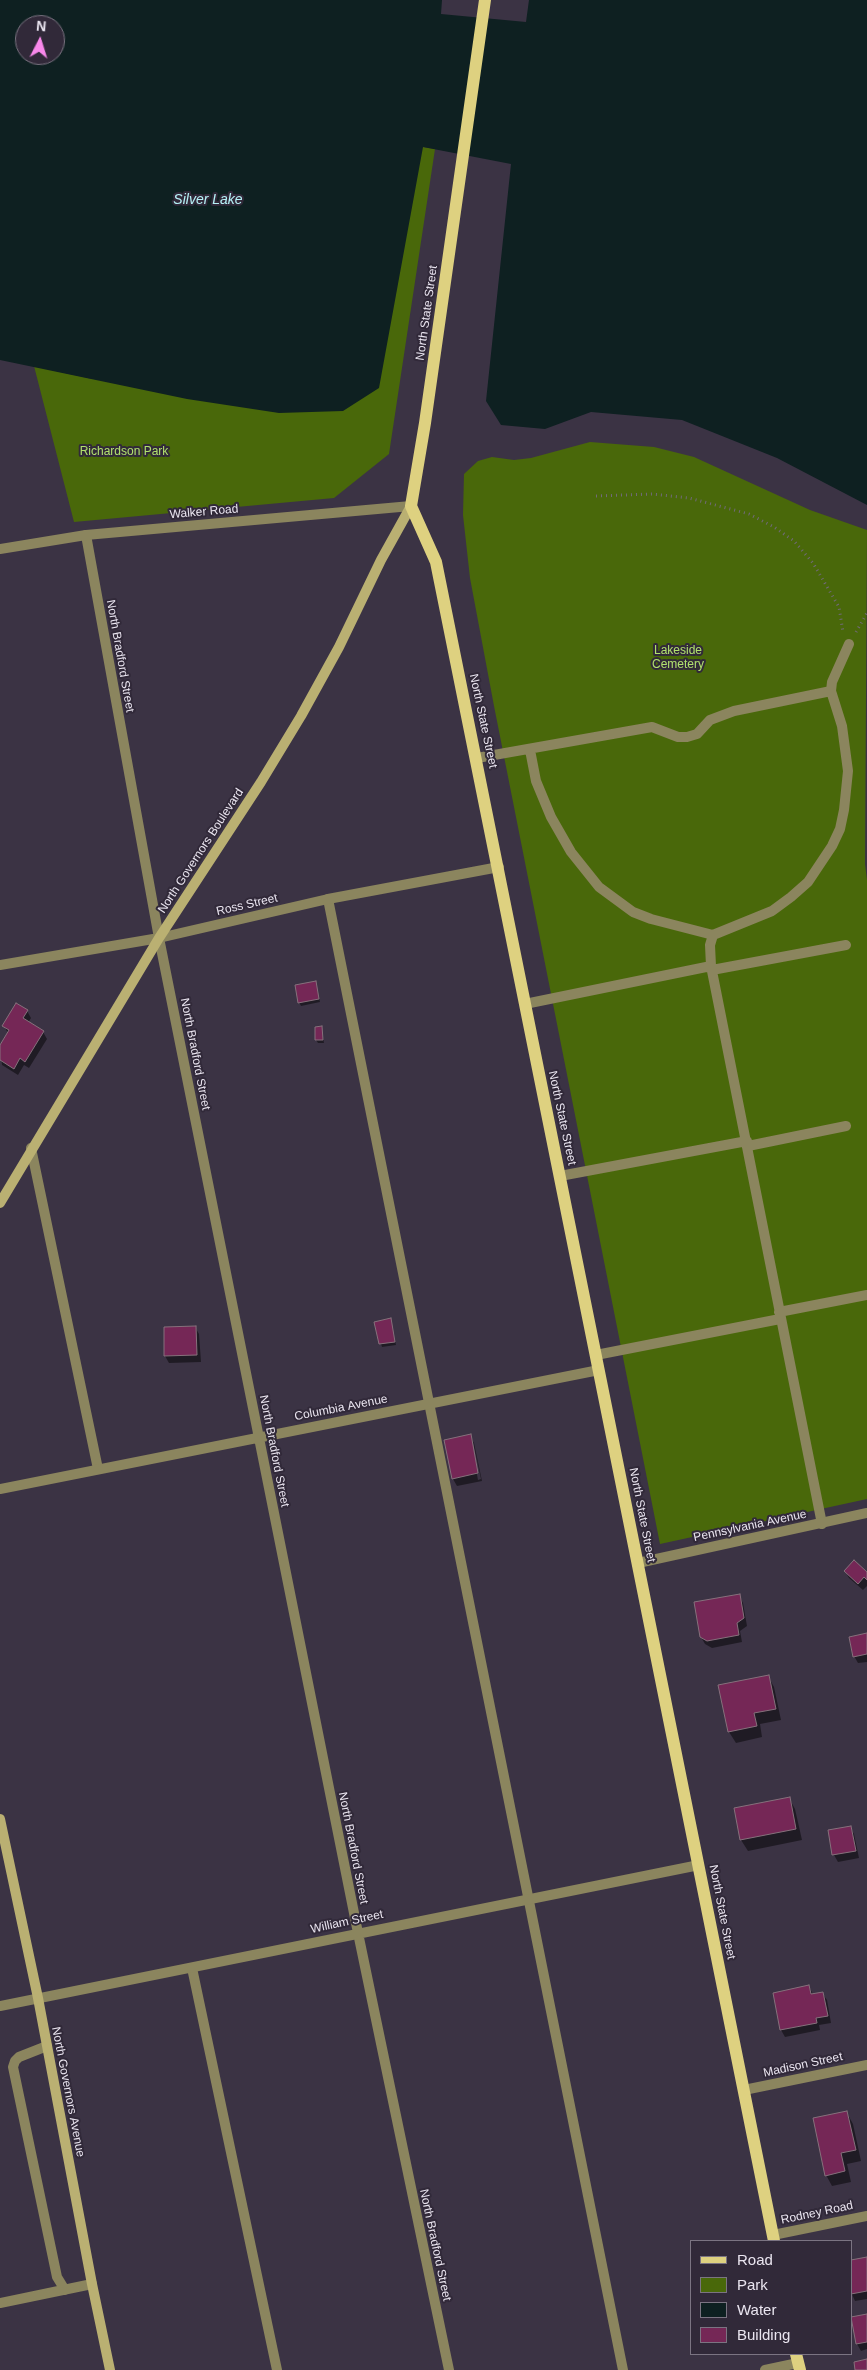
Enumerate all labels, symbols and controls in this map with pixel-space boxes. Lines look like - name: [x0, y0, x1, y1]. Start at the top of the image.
- north arrow: [15, 15, 65, 65]
- text: N: [35, 18, 47, 34]
- water label: Silver Lake: [173, 192, 243, 208]
- street label: North State Street: [413, 264, 441, 362]
- park label: Richardson Park: [80, 445, 168, 459]
- street label: Walker Road: [169, 502, 239, 522]
- street label: North Bradford Street: [103, 599, 137, 713]
- park label: Lakeside Cemetery: [652, 644, 704, 672]
- street label: North State Street: [466, 673, 500, 769]
- street label: North Governors Boulevard: [155, 786, 247, 916]
- street label: Ross Street: [215, 891, 279, 919]
- street label: North Bradford Street: [177, 997, 213, 1111]
- street label: North State Street: [545, 1070, 579, 1166]
- street label: Columbia Avenue: [293, 1392, 389, 1424]
- street label: North Bradford Street: [256, 1394, 292, 1508]
- street label: North State Street: [626, 1466, 658, 1564]
- street label: Pennsylvania Avenue: [692, 1507, 808, 1545]
- street label: North Bradford Street: [335, 1791, 371, 1905]
- street label: North State Street: [706, 1863, 738, 1961]
- street label: William Street: [309, 1907, 385, 1937]
- street label: North Governors Avenue: [48, 2026, 88, 2158]
- street label: Madison Street: [762, 2050, 844, 2080]
- street label: North Bradford Street: [416, 2188, 454, 2302]
- street label: Rodney Road: [780, 2198, 854, 2228]
- legend: [690, 2240, 852, 2355]
- text: Road: [737, 2251, 773, 2268]
- text: Park: [737, 2276, 768, 2293]
- text: Water: [737, 2301, 776, 2318]
- text: Building: [737, 2326, 790, 2343]

